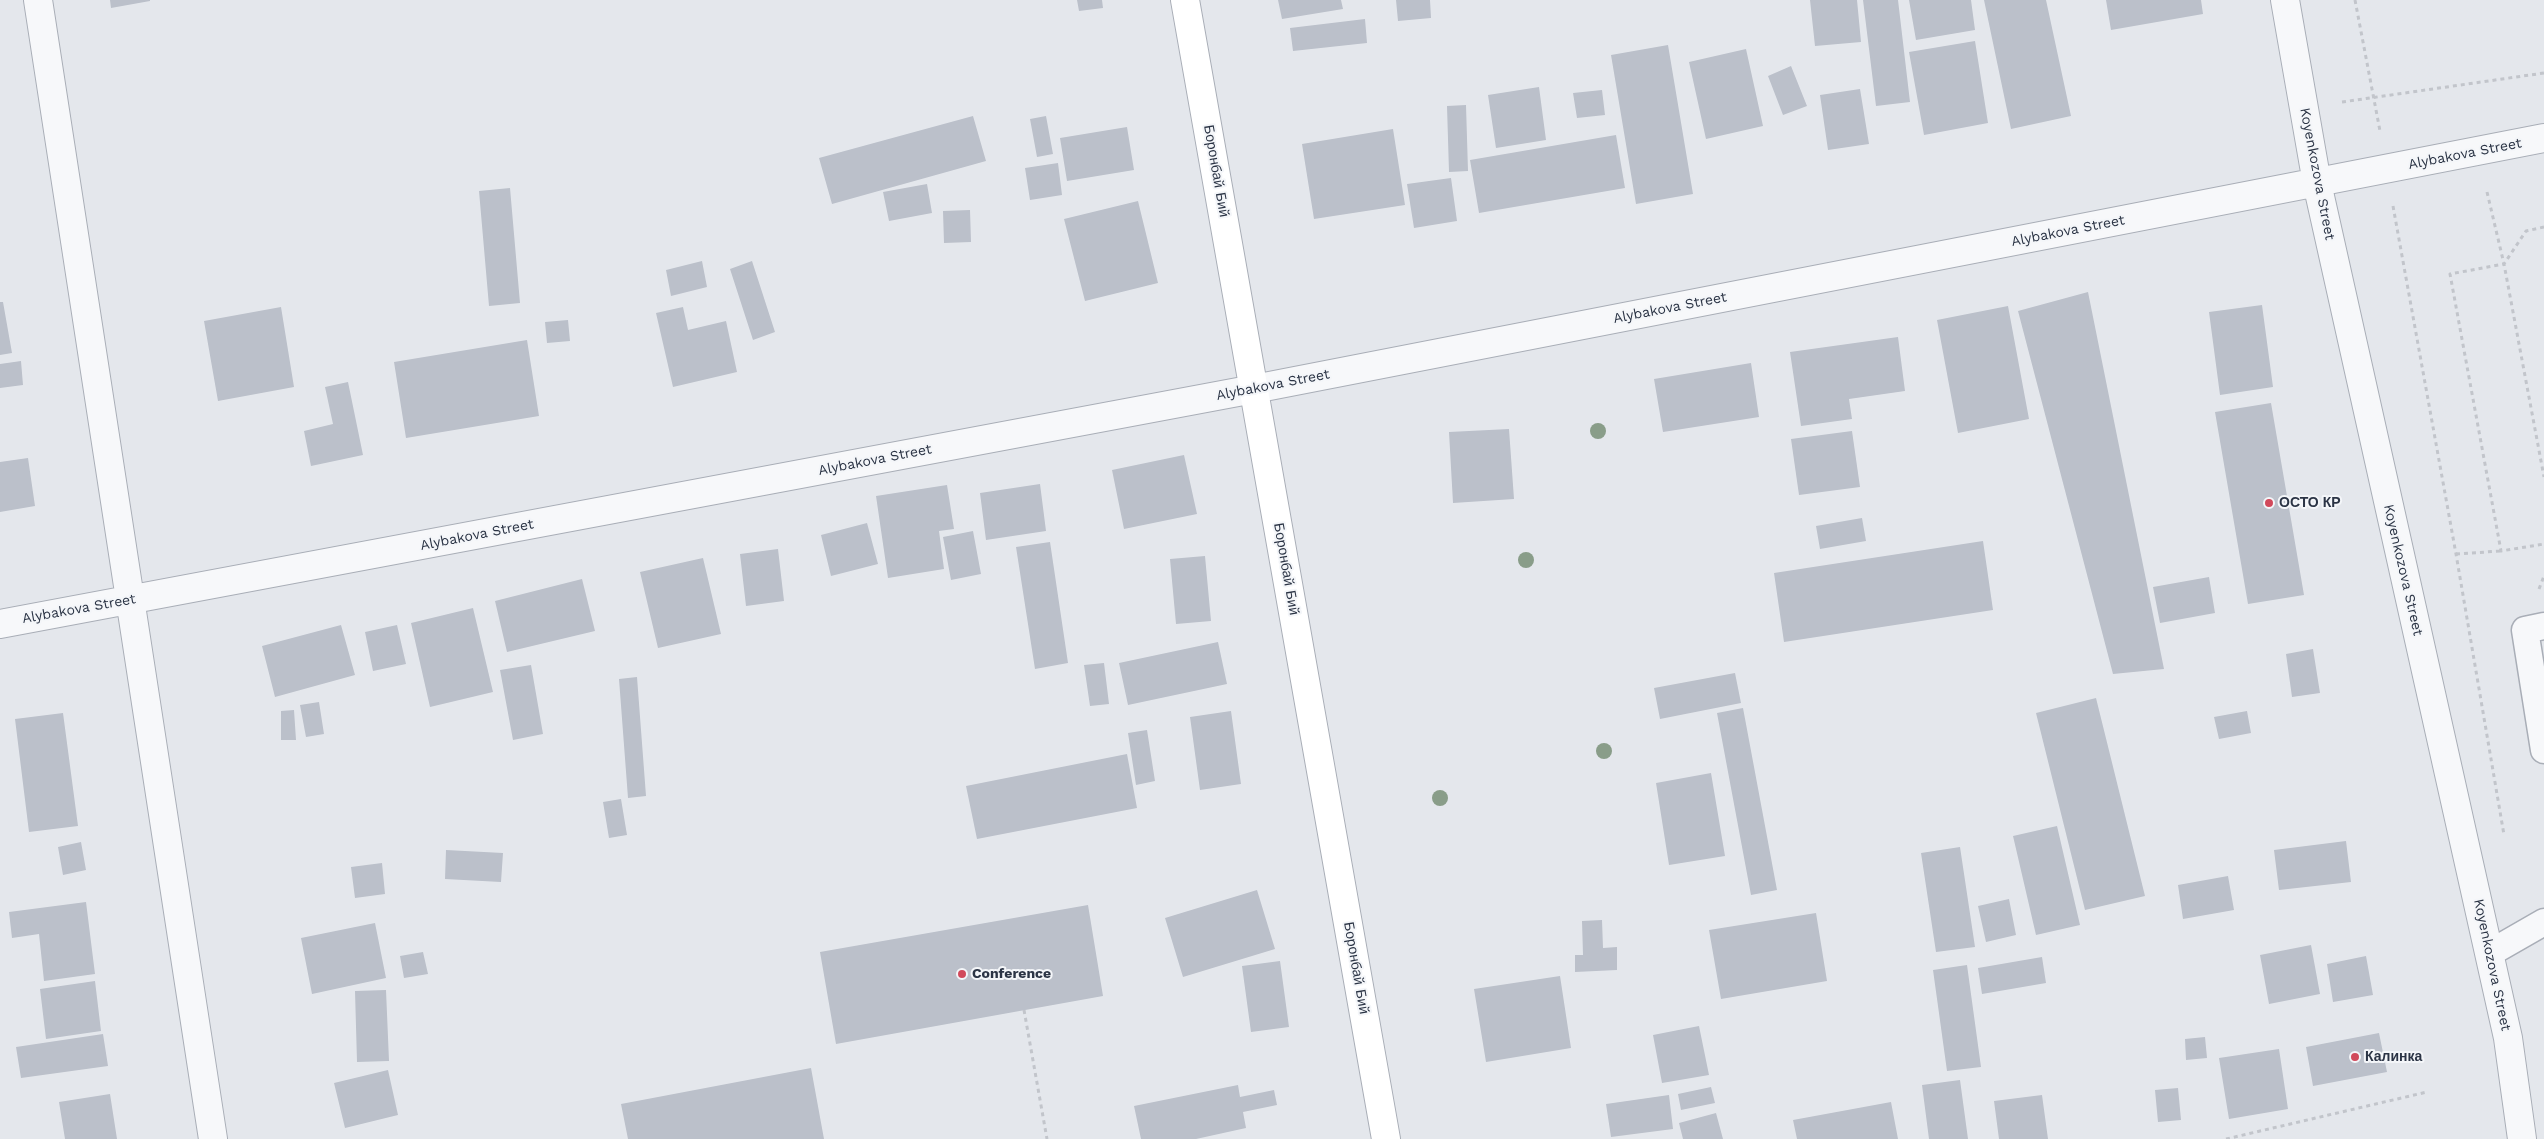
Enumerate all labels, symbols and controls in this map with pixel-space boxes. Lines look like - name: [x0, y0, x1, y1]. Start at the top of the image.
- street label: Koyenkozova Street: [2296, 106, 2338, 242]
- street label: Боронбай Бий: [1200, 124, 1232, 218]
- street label: Alybakova Street: [2407, 135, 2523, 173]
- street label: Alybakova Street: [2010, 212, 2126, 250]
- street label: Alybakova Street: [1612, 289, 1728, 327]
- street label: Alybakova Street: [1215, 366, 1331, 404]
- street label: Alybakova Street: [817, 441, 933, 479]
- place label: ОСТО КР: [2279, 495, 2341, 511]
- marker: ОСТО КР: [2263, 497, 2275, 509]
- street label: Koyenkozova Street: [2380, 503, 2426, 637]
- street label: Alybakova Street: [419, 516, 535, 554]
- street label: Боронбай Бий: [1270, 522, 1302, 616]
- street label: Alybakova Street: [21, 591, 137, 627]
- street label: Koyenkozova Street: [2470, 898, 2514, 1032]
- street label: Боронбай Бий: [1340, 921, 1372, 1015]
- place label: Conference: [972, 966, 1051, 982]
- marker: Conference: [956, 968, 968, 980]
- place label: Калинка: [2365, 1049, 2422, 1065]
- marker: Калинка: [2349, 1051, 2361, 1063]

